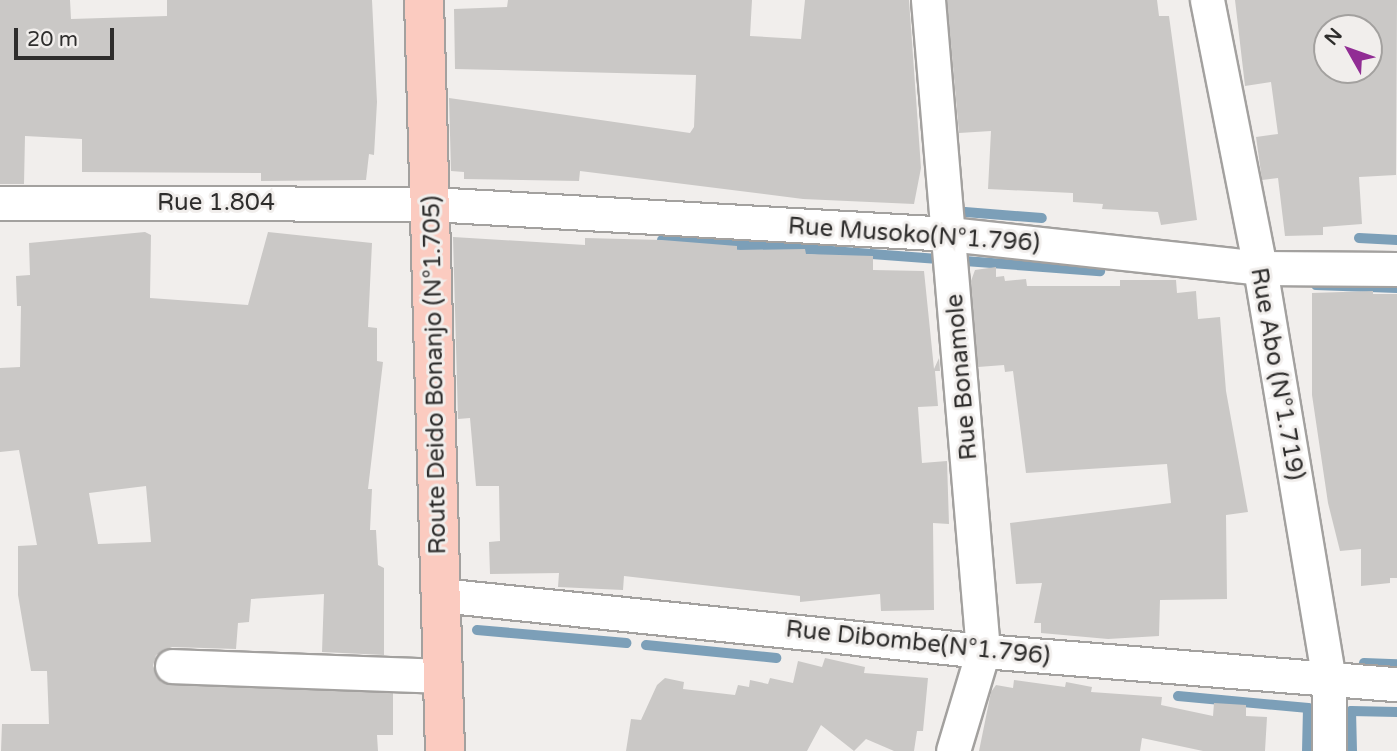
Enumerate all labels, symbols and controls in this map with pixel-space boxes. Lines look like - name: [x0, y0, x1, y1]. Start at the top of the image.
- scale bar: [18, 14, 117, 58]
- north arrow: [1313, 14, 1383, 84]
- text: N: [1320, 24, 1347, 50]
- text: 20 m: [27, 27, 78, 52]
- street label: Rue 1.804: [157, 189, 275, 217]
- street label: Route Deido Bonanjo (N°1.705): [417, 195, 453, 555]
- street label: Rue Musoko(N°1.796): [787, 212, 1041, 258]
- street label: Rue Abo (N°1.719): [1244, 265, 1310, 483]
- street label: Rue Bonamole: [940, 293, 984, 461]
- street label: Rue Dibombe(N°1.796): [784, 615, 1052, 671]

